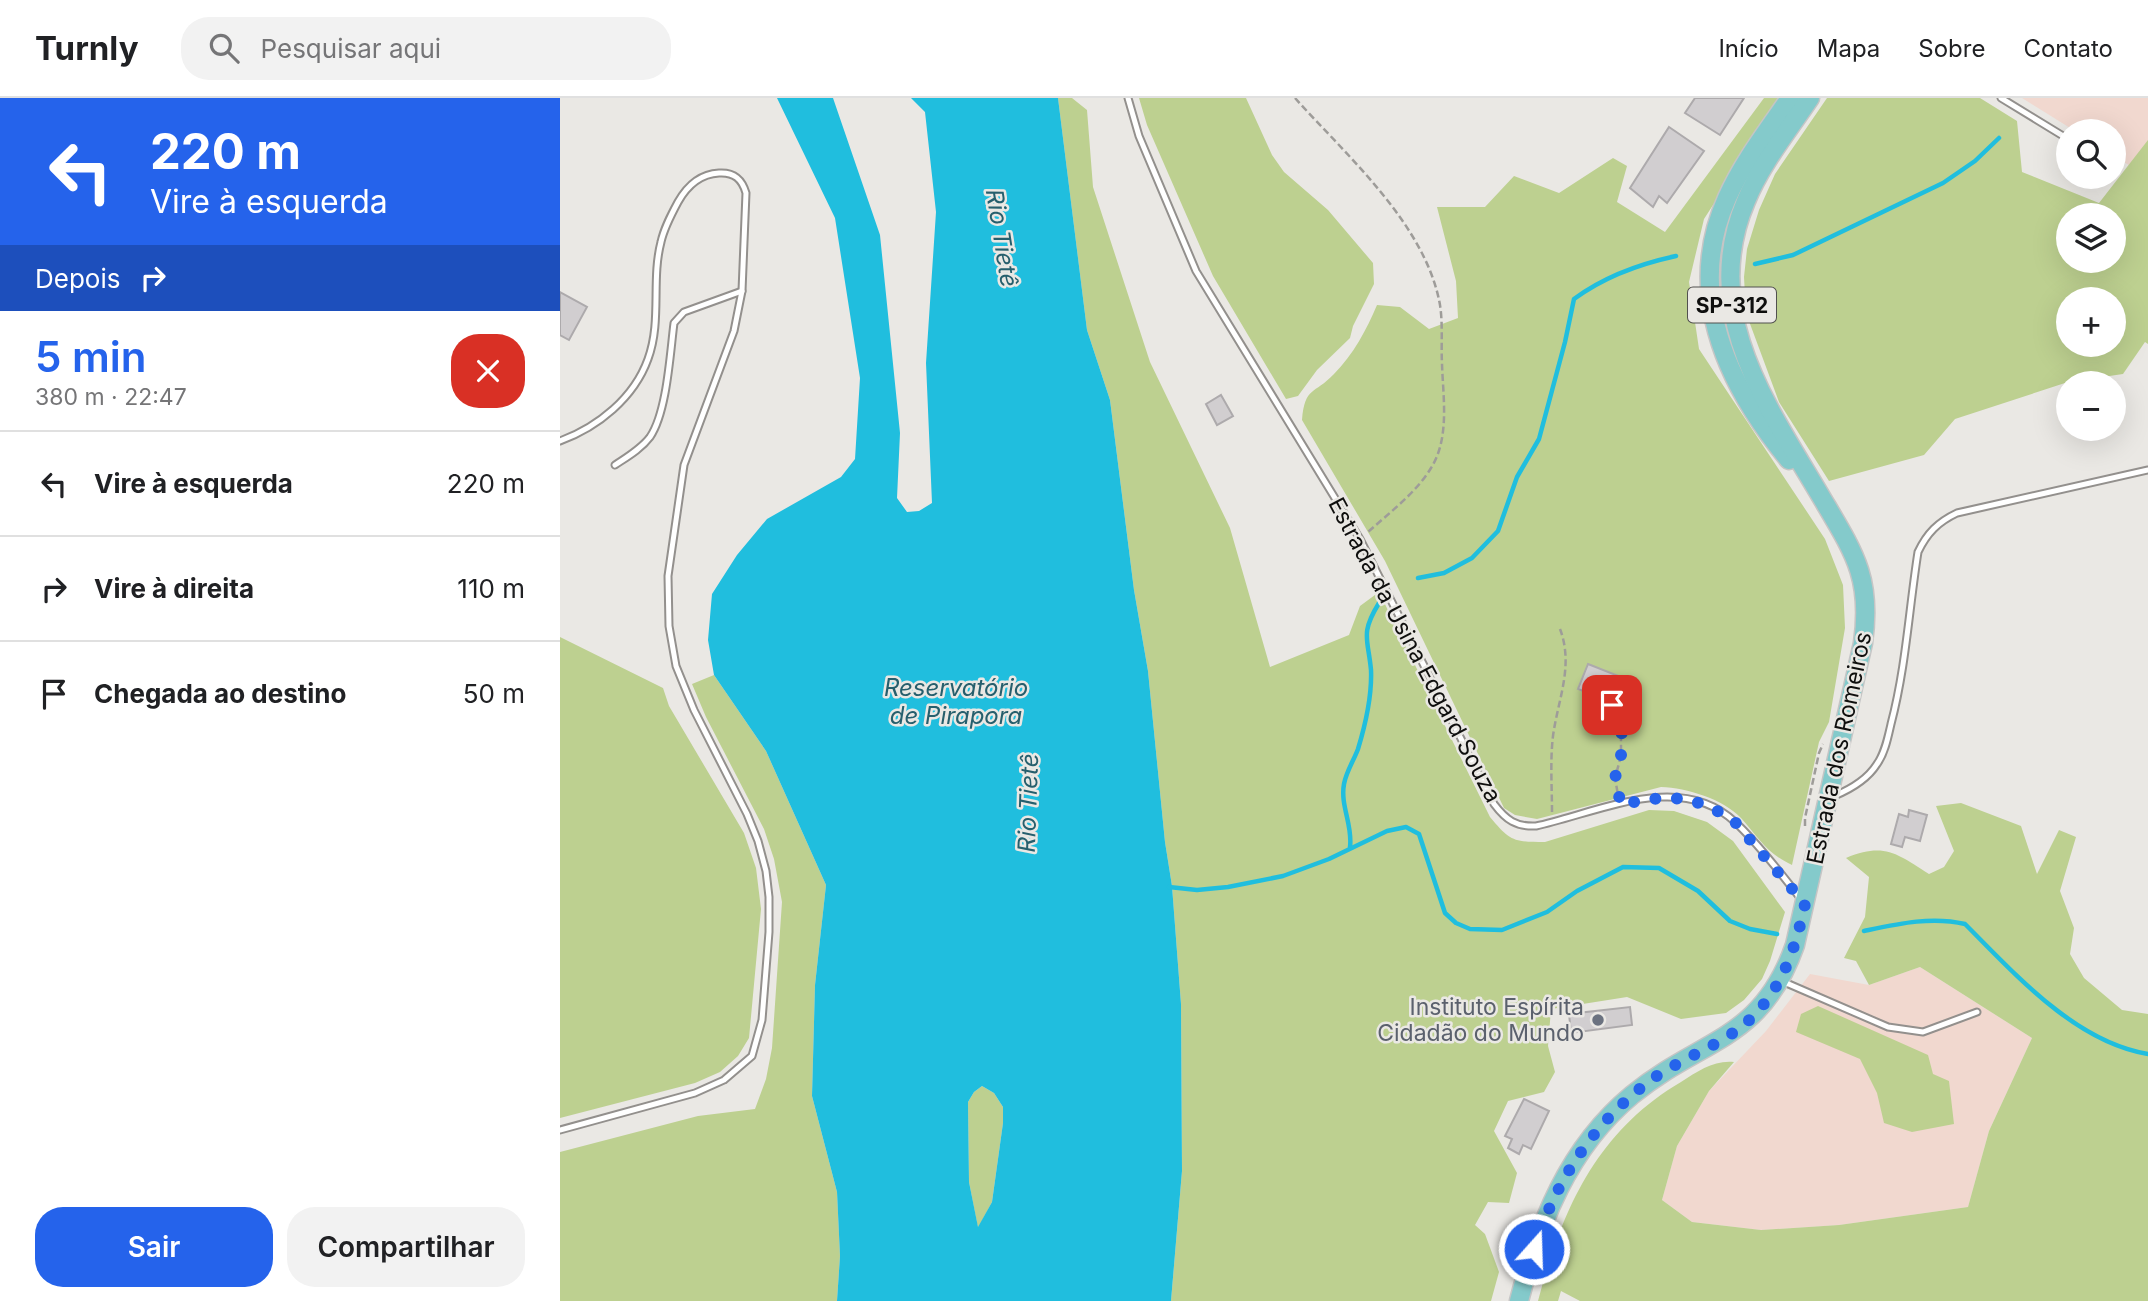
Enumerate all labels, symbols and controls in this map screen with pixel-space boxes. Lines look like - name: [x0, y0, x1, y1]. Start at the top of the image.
- search box: [181, 17, 671, 80]
- text: Turnly: [35, 28, 139, 68]
- icon: search: [205, 29, 243, 67]
- text: Pesquisar aqui: [261, 33, 441, 64]
- text: Início: [1718, 34, 1779, 63]
- text: Mapa: [1817, 34, 1880, 63]
- text: Sobre: [1918, 34, 1985, 63]
- text: Contato: [2023, 34, 2113, 63]
- map controls: [2056, 119, 2126, 441]
- button: search: [2056, 119, 2126, 189]
- text: 220 m: [150, 122, 301, 181]
- icon: left: [35, 126, 126, 217]
- text: Vire à esquerda: [150, 182, 388, 221]
- water label: Rio Tietê: [980, 187, 1024, 289]
- button: layers: [2056, 203, 2126, 273]
- icon: right: [134, 259, 172, 297]
- text: Depois: [35, 263, 120, 294]
- button: +: [2056, 287, 2126, 357]
- road number: SP-312: [1688, 288, 1776, 322]
- text: 5 min: [35, 331, 147, 382]
- button: close: [451, 334, 525, 408]
- button: −: [2056, 371, 2126, 441]
- text: 380 m · 22:47: [35, 383, 187, 411]
- icon: left: [35, 465, 73, 503]
- text: Vire à esquerda: [94, 468, 293, 499]
- text: 220 m: [447, 468, 525, 499]
- street label: Estrada da Usina Edgard Souza: [1323, 493, 1507, 807]
- icon: right: [35, 570, 73, 608]
- text: Vire à direita: [94, 573, 254, 604]
- text: 110 m: [457, 573, 525, 604]
- street label: Estrada dos Romeiros: [1801, 629, 1877, 867]
- water label: Reservatório de Pirapora: [884, 673, 1028, 730]
- icon: arrive: [35, 675, 73, 713]
- pin: [1582, 675, 1642, 735]
- text: Chegada ao destino: [94, 678, 346, 709]
- text: 50 m: [463, 678, 525, 709]
- icon: arrive: [1593, 686, 1631, 724]
- water label: Rio Tietê: [1012, 753, 1044, 853]
- place label: Instituto Espírita Cidadão do Mundo: [1377, 993, 1584, 1047]
- marker: Instituto Espírita Cidadão do Mundo: [1590, 1012, 1606, 1028]
- button: Sair: [35, 1207, 273, 1287]
- button: Compartilhar: [287, 1207, 525, 1287]
- position arrow: [1497, 1212, 1571, 1286]

